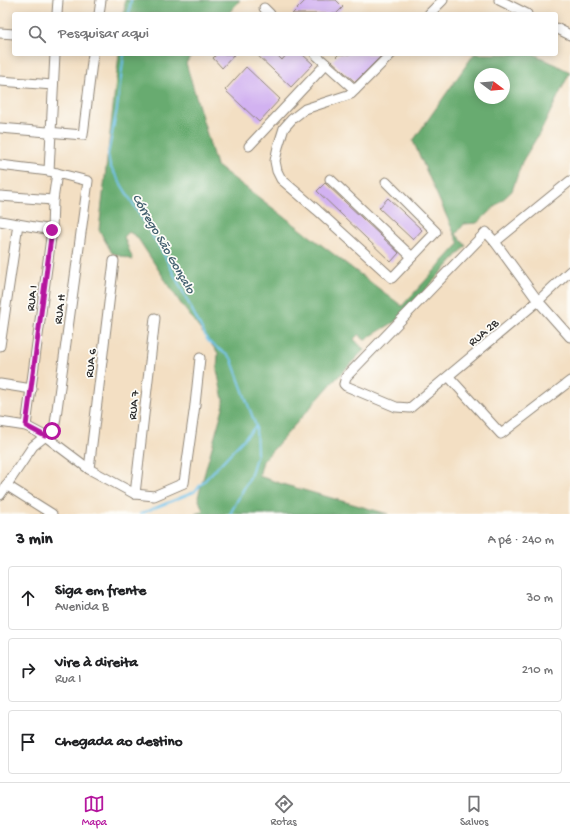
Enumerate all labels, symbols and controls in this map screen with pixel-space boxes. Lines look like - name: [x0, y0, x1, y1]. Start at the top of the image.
- search box: [12, 12, 558, 56]
- icon: search: [26, 23, 48, 45]
- text: Pesquisar aqui: [58, 25, 149, 43]
- north arrow: [474, 68, 510, 104]
- water label: Córrego São Gonçalo: [128, 192, 198, 298]
- route end: [43, 221, 61, 239]
- street label: RUA I: [24, 284, 42, 312]
- street label: RUA H: [52, 293, 70, 325]
- street label: RUA 2B: [466, 316, 503, 350]
- street label: RUA 6: [83, 347, 101, 379]
- street label: RUA 7: [126, 389, 144, 421]
- route start: [43, 422, 61, 440]
- text: 3 min: [16, 530, 53, 550]
- text: A pé · 240 m: [488, 533, 554, 548]
- text: Siga em frente: [55, 582, 146, 600]
- icon: ahead: [17, 587, 39, 609]
- text: 30 m: [527, 591, 553, 606]
- text: Avenida B: [55, 600, 109, 615]
- text: Vire à direita: [55, 654, 138, 672]
- icon: right: [17, 659, 39, 681]
- text: 210 m: [522, 663, 553, 678]
- text: Rua I: [55, 672, 81, 687]
- icon: arrive: [17, 731, 39, 753]
- text: Chegada ao destino: [55, 733, 182, 751]
- tab: Mapa: [82, 793, 107, 829]
- tab: Rotas: [270, 793, 297, 829]
- tab: Salvos: [460, 793, 488, 829]

